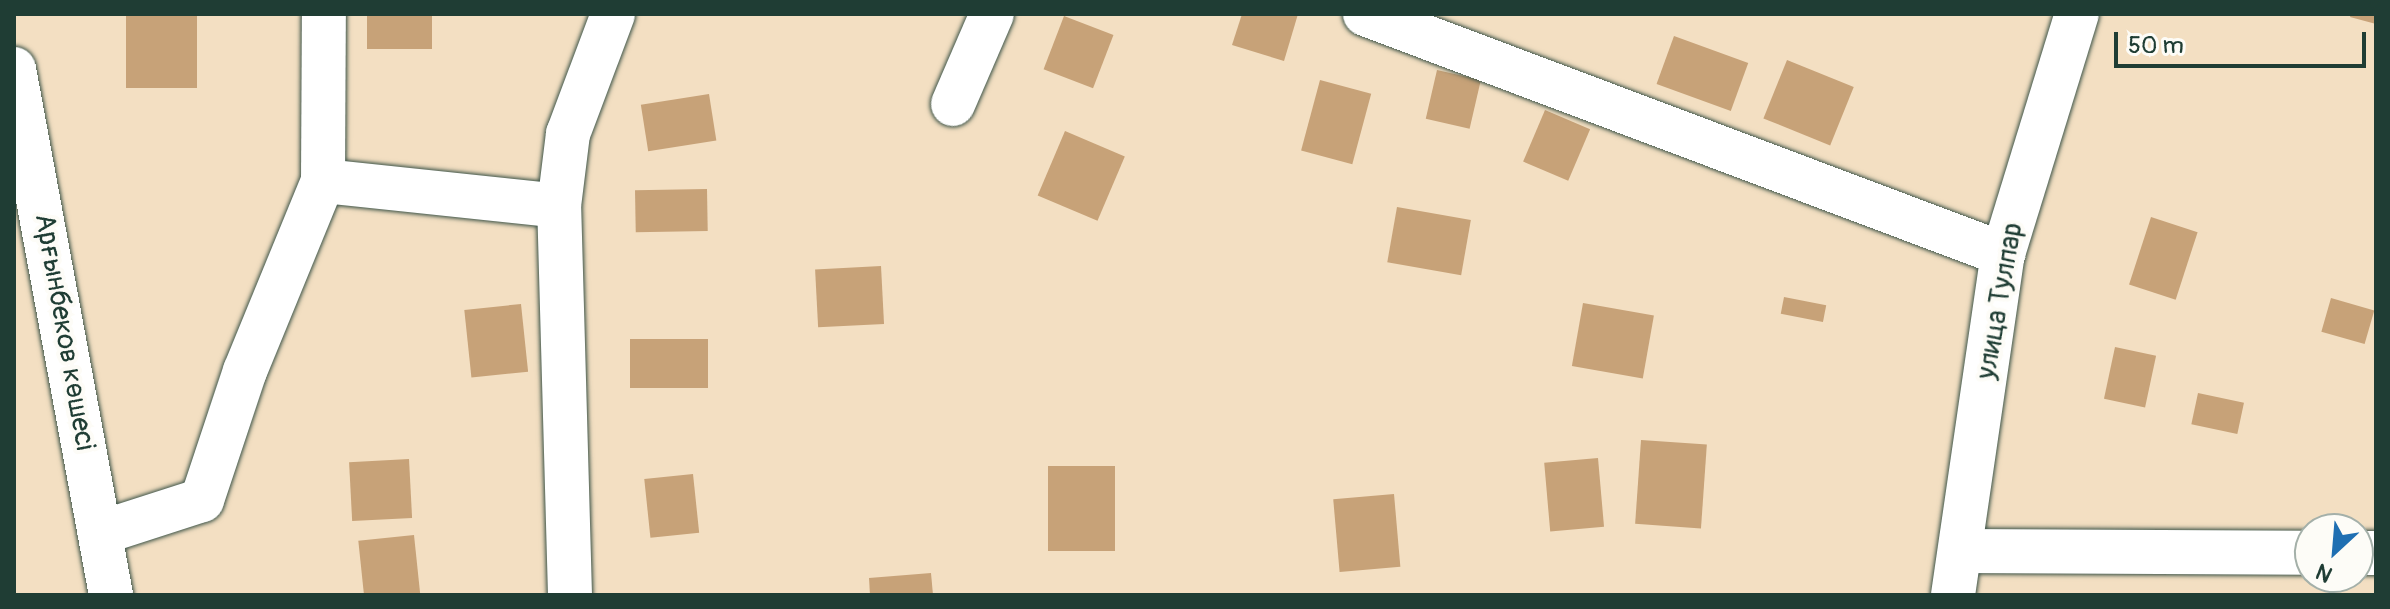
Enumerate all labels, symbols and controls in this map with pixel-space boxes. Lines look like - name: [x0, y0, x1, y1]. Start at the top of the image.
- scale bar: [2118, 16, 2370, 66]
- text: 50 m: [2128, 31, 2184, 60]
- street label: Арғынбеков көшесі: [27, 211, 101, 453]
- street label: улица Тулпар: [1970, 220, 2030, 382]
- north arrow: [2294, 513, 2374, 593]
- text: N: [2312, 557, 2337, 589]

